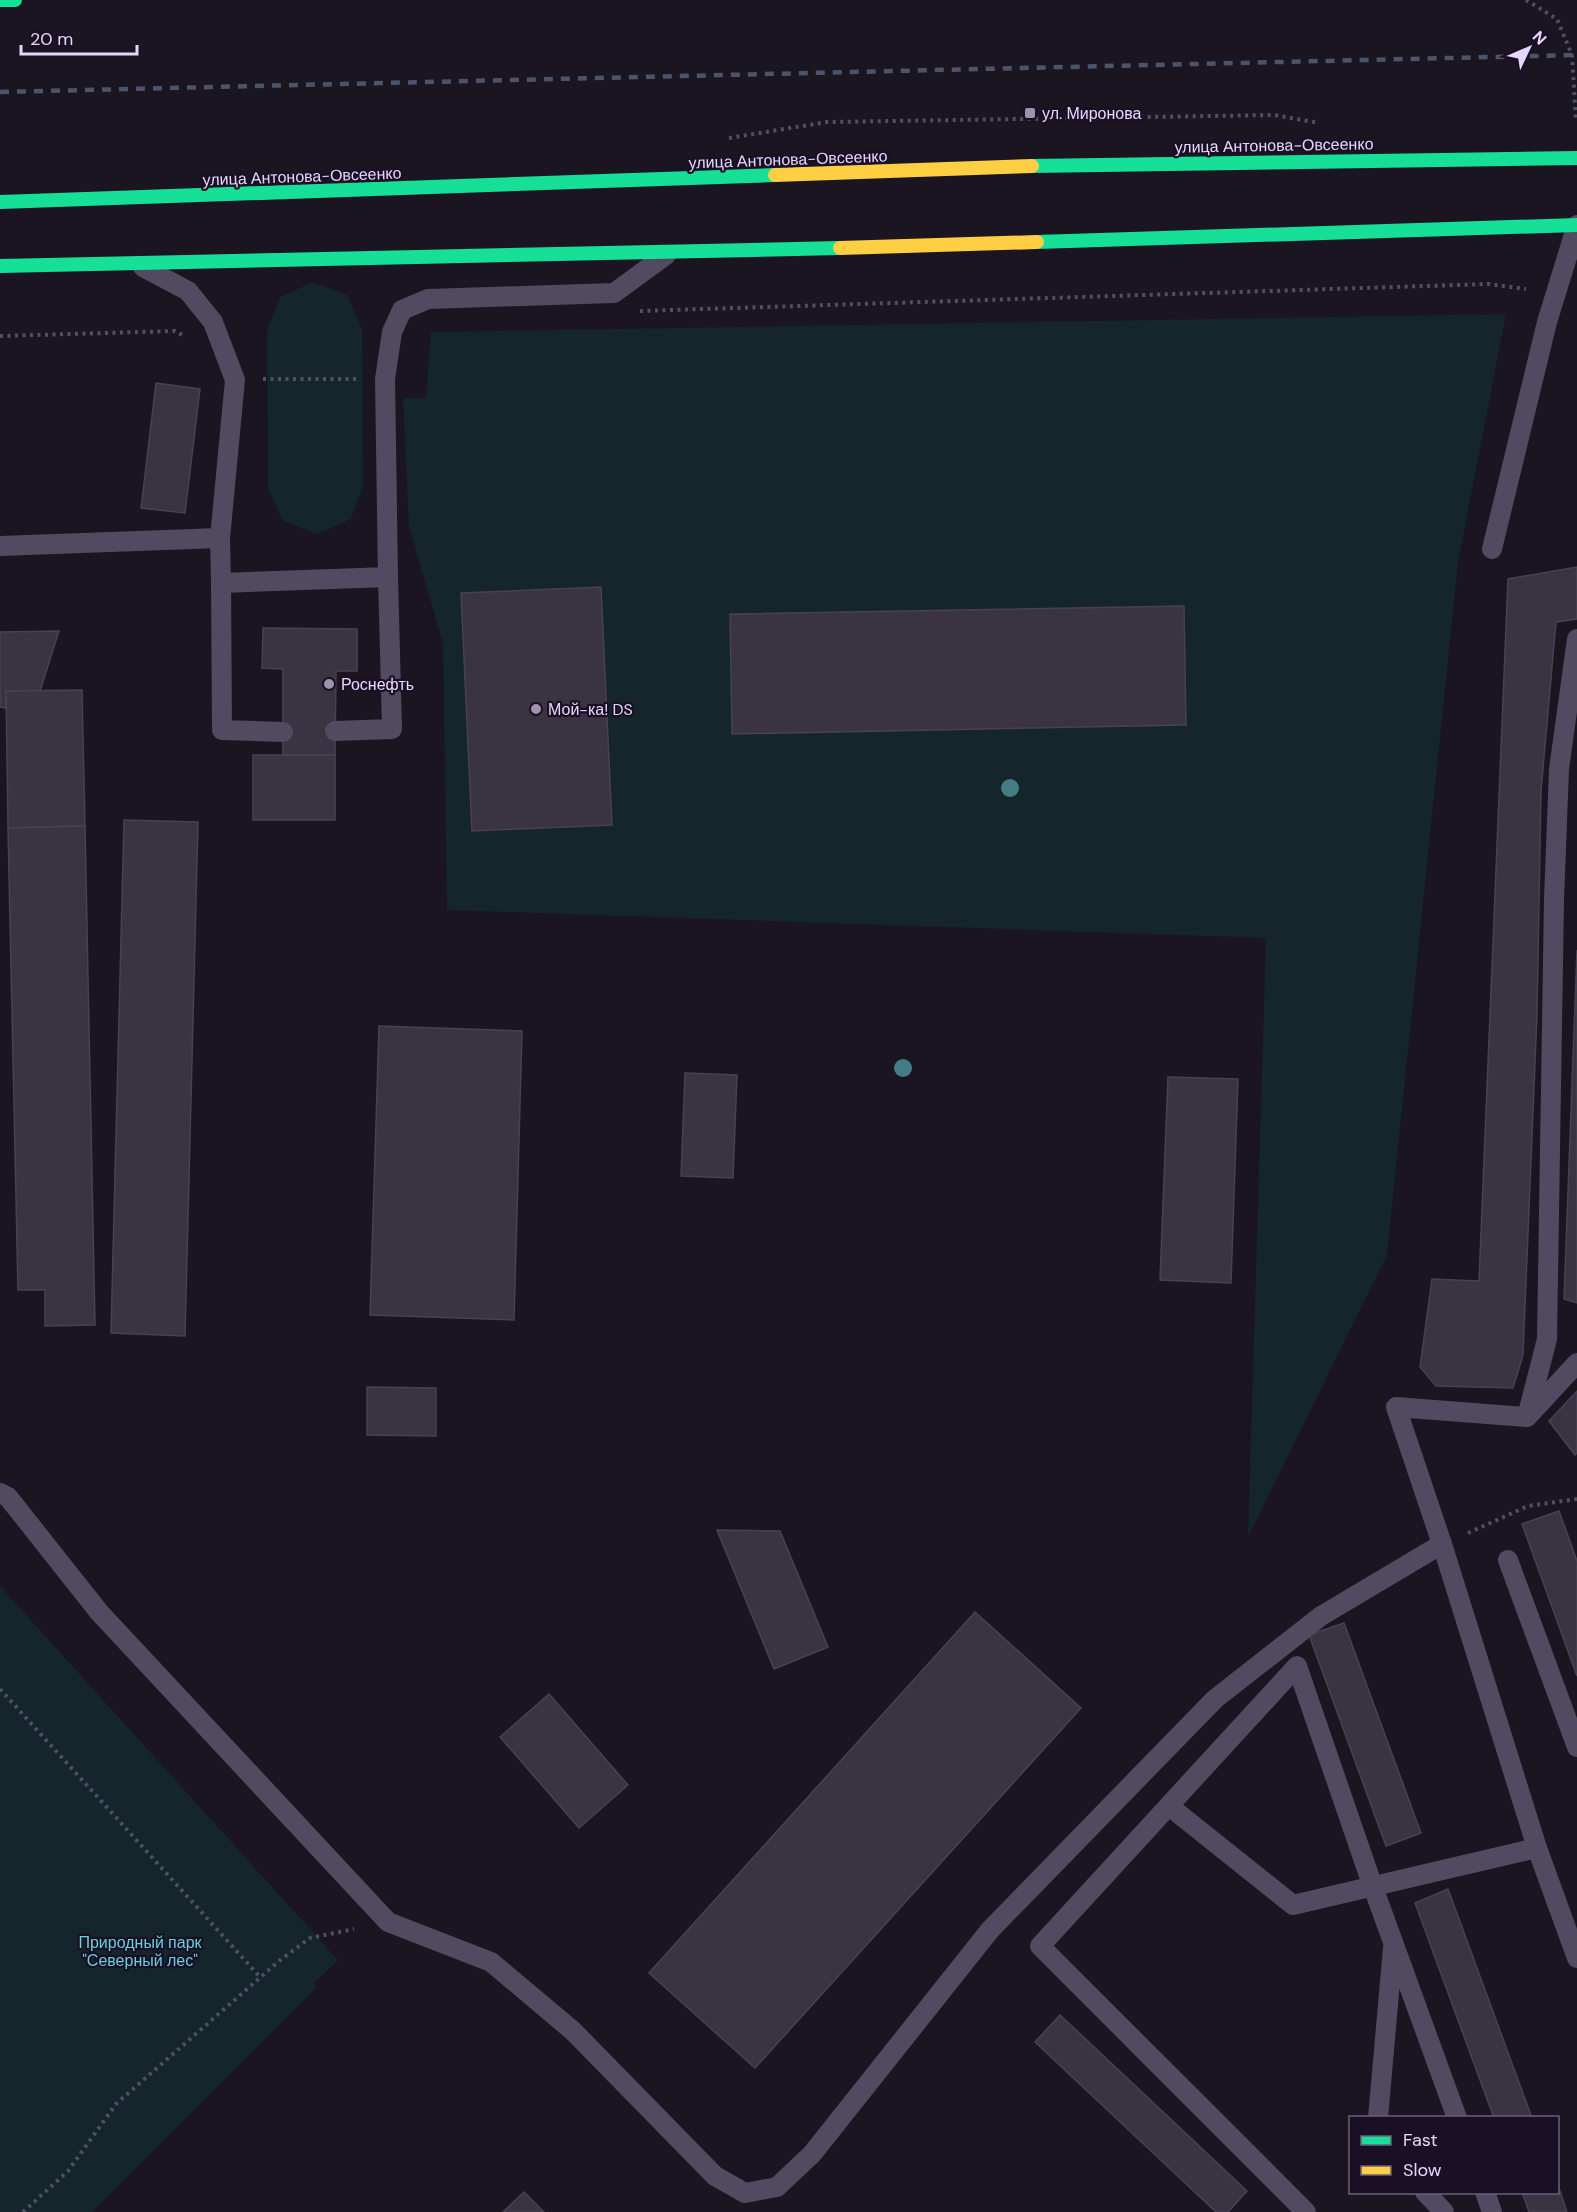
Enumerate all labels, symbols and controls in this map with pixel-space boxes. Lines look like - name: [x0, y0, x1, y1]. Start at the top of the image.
- scale bar: [21, 18, 136, 56]
- north arrow: [1499, 18, 1559, 78]
- text: N: [1528, 26, 1551, 49]
- text: 20 m: [30, 27, 73, 51]
- place label: ул. Миронова: [1042, 103, 1142, 124]
- marker: ул. Миронова: [1023, 106, 1037, 120]
- street label: улица Антонова-Овсеенко: [1174, 133, 1374, 158]
- street label: улица Антонова-Овсеенко: [688, 146, 888, 173]
- street label: улица Антонова-Овсеенко: [202, 163, 402, 190]
- place label: Роснефть: [341, 674, 414, 695]
- marker: Роснефть: [322, 677, 336, 691]
- place label: Мой-ка! DS: [548, 699, 633, 720]
- marker: Мой-ка! DS: [529, 702, 543, 716]
- park label: Природный парк "Северный лес": [78, 1932, 203, 1971]
- legend: [1349, 2116, 1559, 2194]
- text: Fast: [1403, 2128, 1438, 2152]
- text: Slow: [1403, 2158, 1442, 2182]

